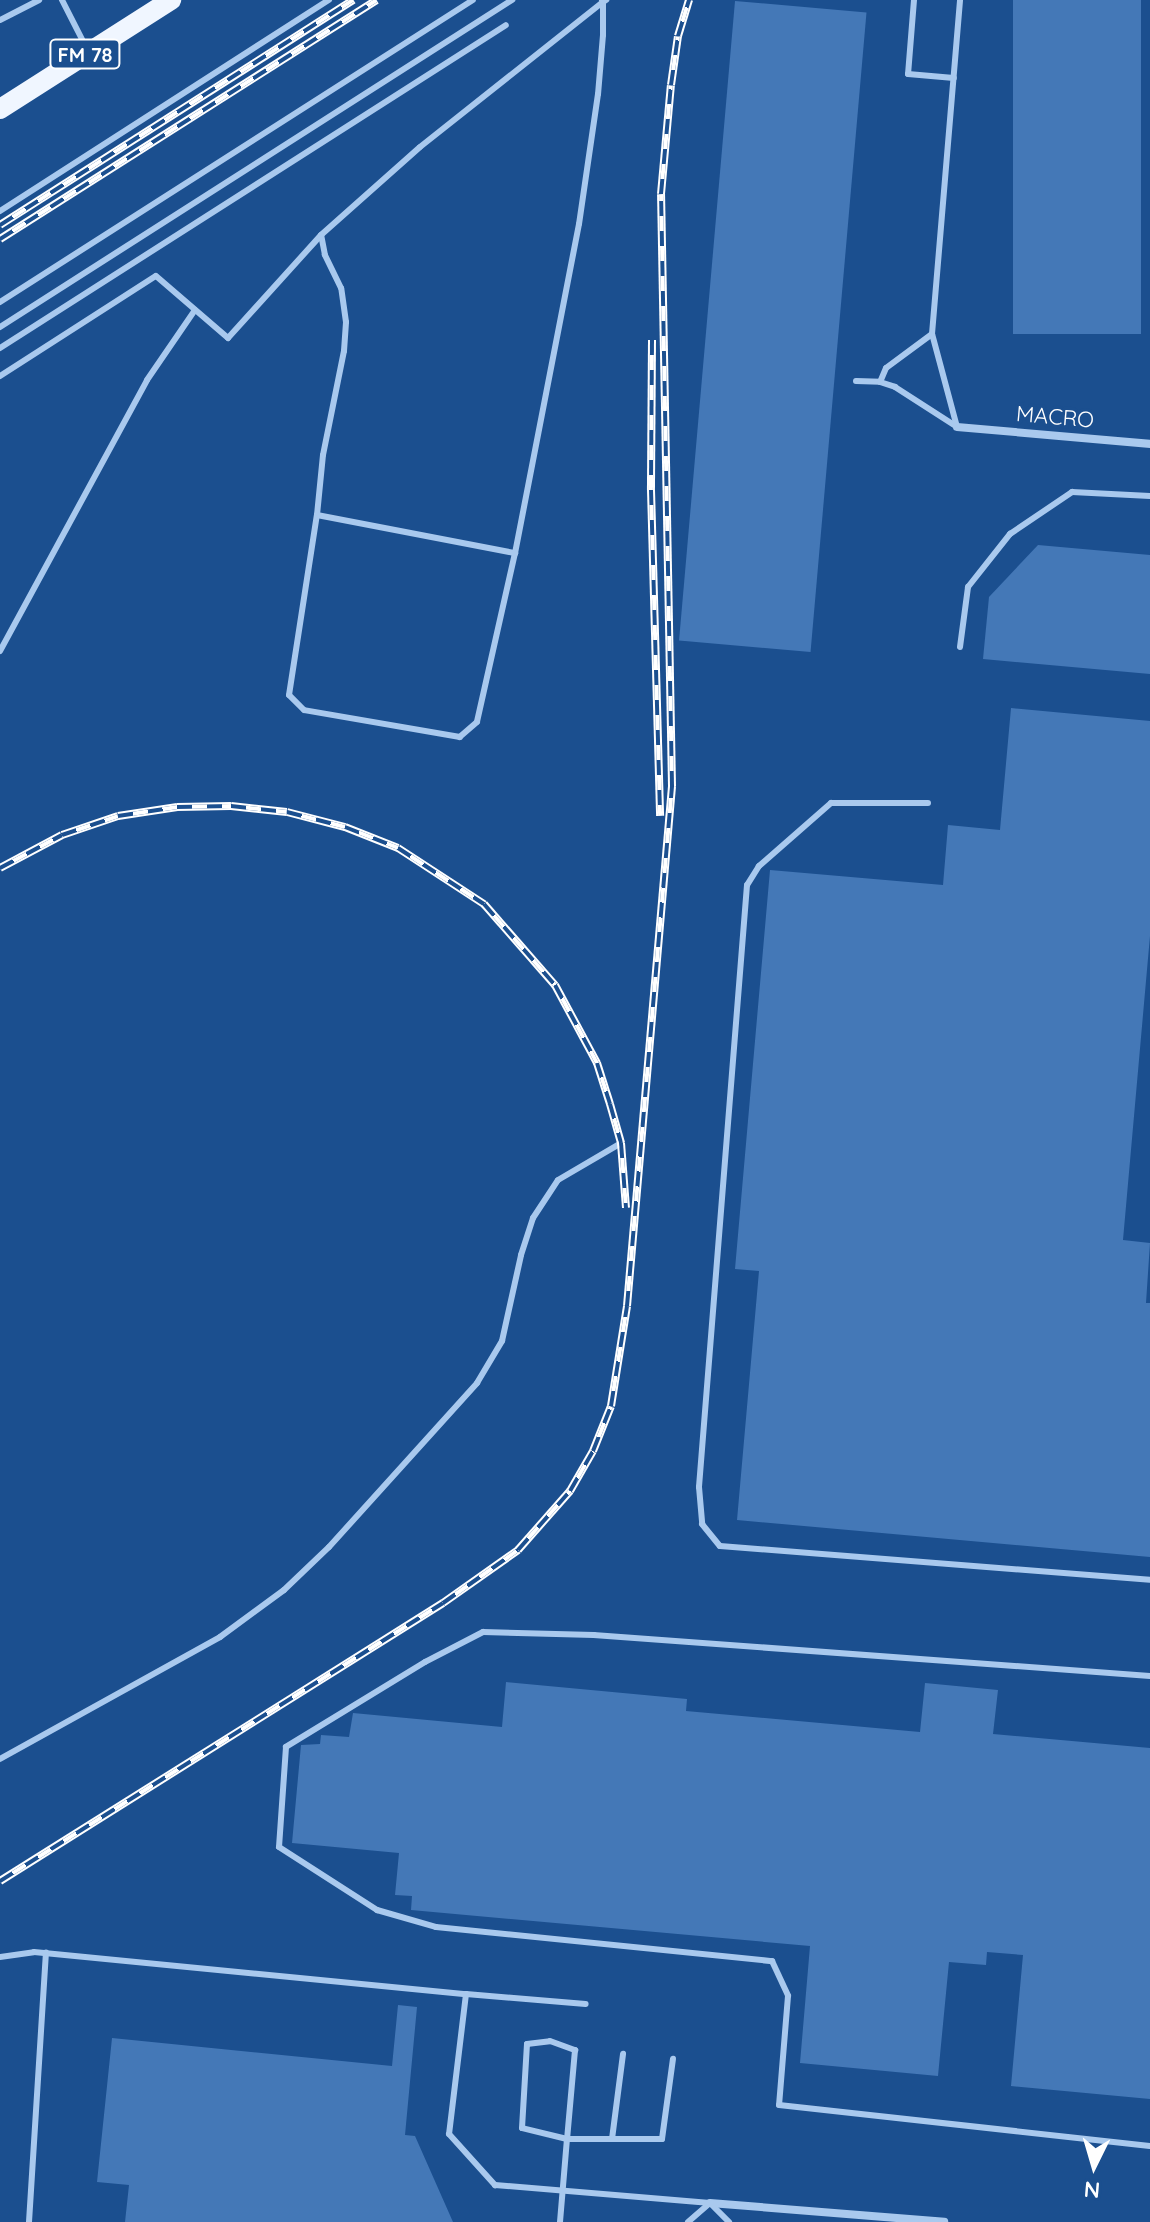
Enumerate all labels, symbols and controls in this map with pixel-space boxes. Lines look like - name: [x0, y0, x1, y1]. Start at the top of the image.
- road number: FM 78: [49, 38, 121, 70]
- street label: MACRO: [1015, 400, 1095, 434]
- north arrow: [1054, 2126, 1134, 2206]
- text: N: [1083, 2175, 1101, 2205]

